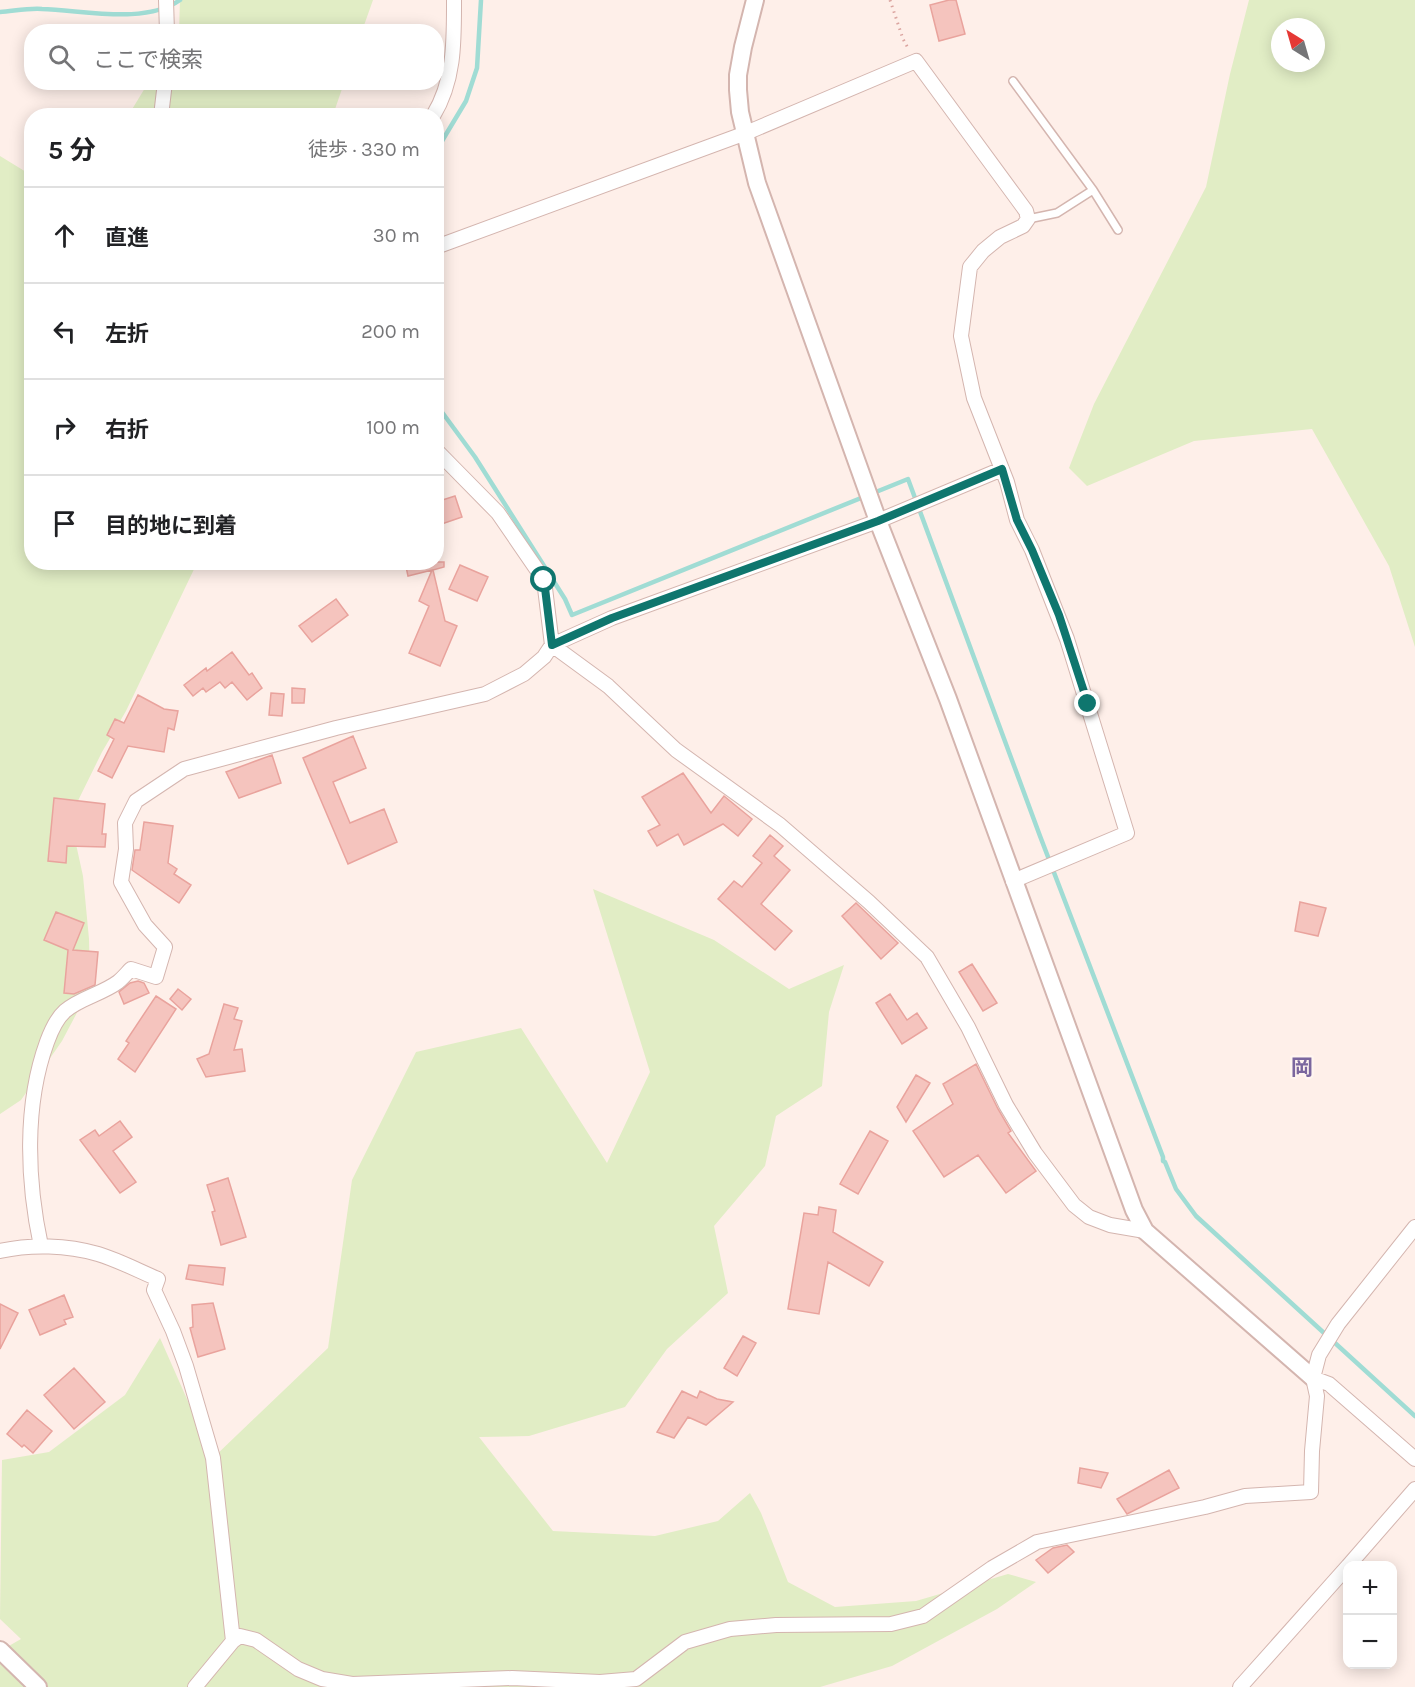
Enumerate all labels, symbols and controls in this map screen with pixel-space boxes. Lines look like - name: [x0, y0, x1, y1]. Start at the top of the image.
- north arrow: [1271, 18, 1325, 72]
- search box: [24, 24, 444, 90]
- icon: search: [45, 41, 78, 74]
- text: ここで検索: [93, 47, 203, 73]
- text: 5 分: [48, 135, 96, 166]
- text: 徒歩 · 330 m: [308, 138, 420, 161]
- icon: ahead: [48, 219, 81, 252]
- text: 30 m: [373, 224, 420, 247]
- text: 直進: [105, 225, 149, 251]
- icon: left: [48, 315, 81, 348]
- text: 200 m: [361, 320, 420, 343]
- text: 左折: [105, 321, 149, 347]
- icon: right: [48, 411, 81, 444]
- text: 100 m: [366, 416, 420, 439]
- text: 右折: [105, 417, 149, 443]
- icon: arrive: [48, 507, 81, 540]
- text: 目的地に到着: [105, 513, 237, 539]
- route start: [530, 566, 556, 592]
- route end: [1074, 690, 1100, 716]
- district label: 岡: [1291, 1055, 1313, 1081]
- map controls: [1343, 1561, 1397, 1669]
- button: +: [1343, 1561, 1397, 1615]
- button: −: [1343, 1615, 1397, 1669]

